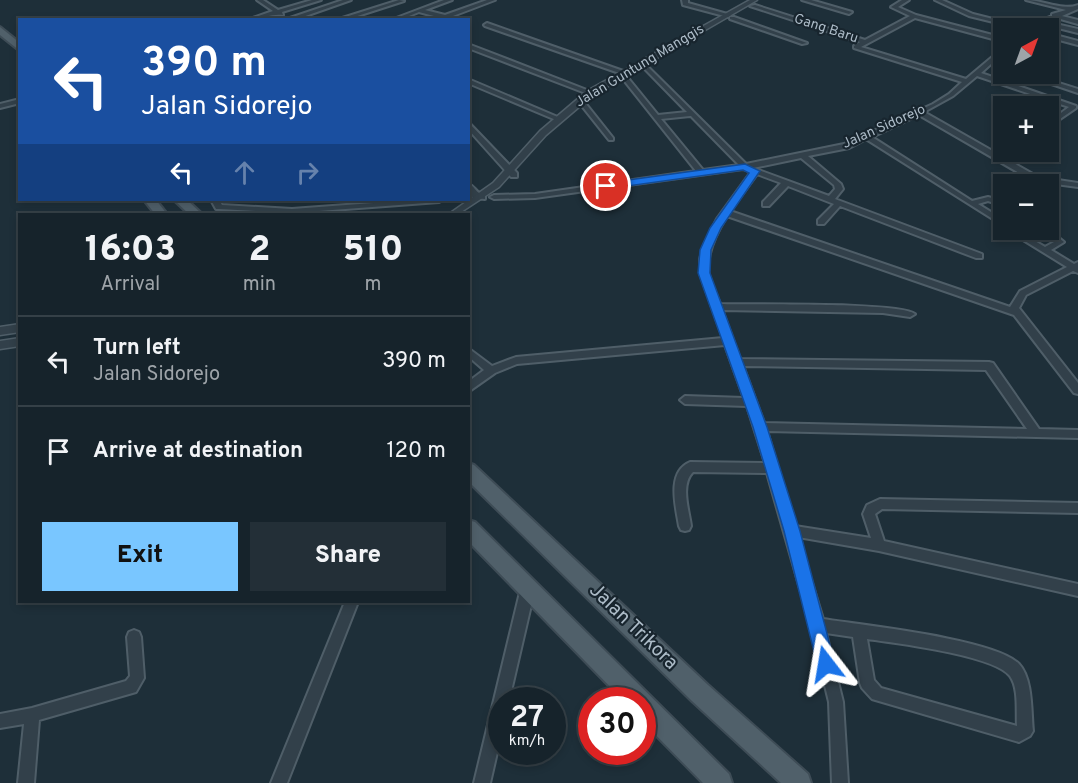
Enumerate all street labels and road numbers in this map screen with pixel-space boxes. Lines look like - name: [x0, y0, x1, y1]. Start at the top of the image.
- street label: Gang Baru: [792, 11, 860, 47]
- street label: Jalan Guntung Manggis: [573, 21, 707, 111]
- street label: Jalan Sidorejo: [840, 101, 928, 153]
- street label: Jalan Trikora: [583, 578, 683, 676]

